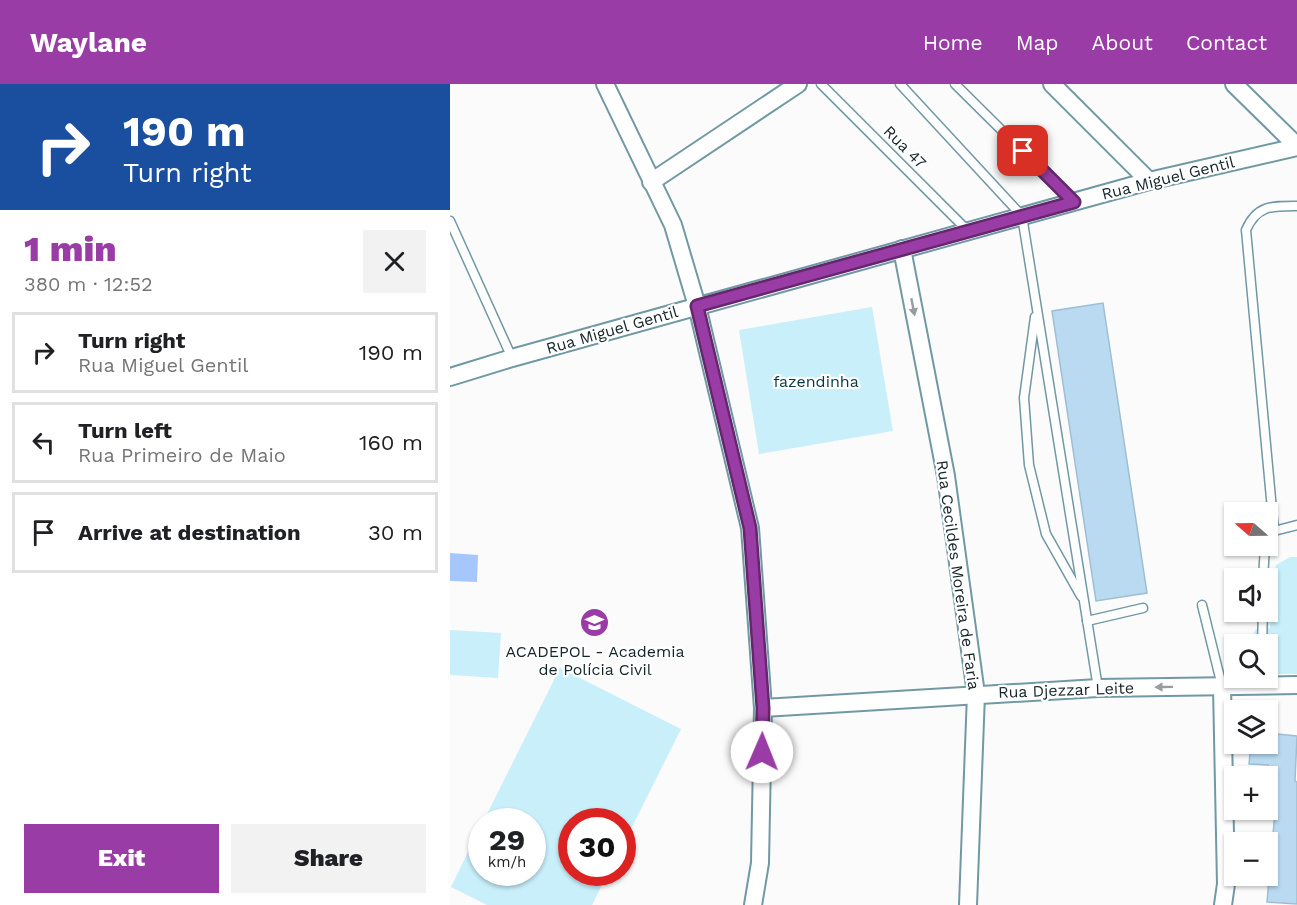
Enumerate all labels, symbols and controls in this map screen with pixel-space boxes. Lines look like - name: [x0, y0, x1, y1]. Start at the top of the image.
- text: Waylane: [30, 26, 147, 59]
- text: Home: [923, 30, 983, 55]
- text: Map: [1016, 30, 1059, 55]
- text: About: [1092, 30, 1153, 55]
- text: Contact: [1186, 30, 1267, 55]
- text: 190 m: [123, 107, 246, 156]
- icon: right: [24, 108, 102, 186]
- street label: Rua 47: [880, 122, 930, 172]
- pin: [997, 125, 1048, 176]
- icon: arrive: [1006, 134, 1039, 167]
- street label: Rua Miguel Gentil: [1100, 152, 1237, 204]
- text: Turn right: [123, 157, 252, 189]
- text: 1 min: [24, 228, 117, 270]
- button: close: [363, 230, 426, 293]
- text: 380 m · 12:52: [24, 272, 153, 296]
- one-way arrow: [909, 297, 918, 316]
- street label: Rua Miguel Gentil: [544, 302, 680, 358]
- text: Turn right: [78, 328, 185, 353]
- icon: right: [27, 336, 60, 369]
- text: 190 m: [359, 340, 423, 365]
- text: Rua Miguel Gentil: [78, 353, 248, 377]
- park label: fazendinha: [773, 372, 859, 391]
- text: Turn left: [78, 418, 172, 443]
- icon: left: [27, 426, 60, 459]
- text: 160 m: [359, 430, 423, 455]
- text: Rua Primeiro de Maio: [78, 443, 286, 467]
- street label: Rua Cecildes Moreira de Faria: [932, 459, 984, 691]
- north arrow: [1224, 502, 1278, 556]
- map controls: [1224, 502, 1278, 886]
- icon: arrive: [27, 516, 60, 549]
- text: Arrive at destination: [78, 520, 301, 545]
- text: 30 m: [368, 520, 423, 545]
- button: sound: [1224, 568, 1278, 622]
- school or university icon: ACADEPOL - Academia de Polícia Civil: [579, 607, 611, 639]
- button: search: [1224, 634, 1278, 688]
- place label: ACADEPOL - Academia de Polícia Civil: [505, 642, 685, 679]
- street label: Rua Djezzar Leite: [998, 678, 1134, 702]
- one-way arrow: [1154, 682, 1173, 692]
- button: layers: [1224, 700, 1278, 754]
- position arrow: [730, 720, 794, 784]
- button: +: [1224, 766, 1278, 820]
- speed limit sign: 30: [558, 808, 636, 886]
- text: 29: [489, 822, 525, 857]
- button: Exit: [24, 824, 219, 893]
- button: Share: [231, 824, 426, 893]
- button: −: [1224, 832, 1278, 886]
- text: km/h: [488, 853, 526, 871]

